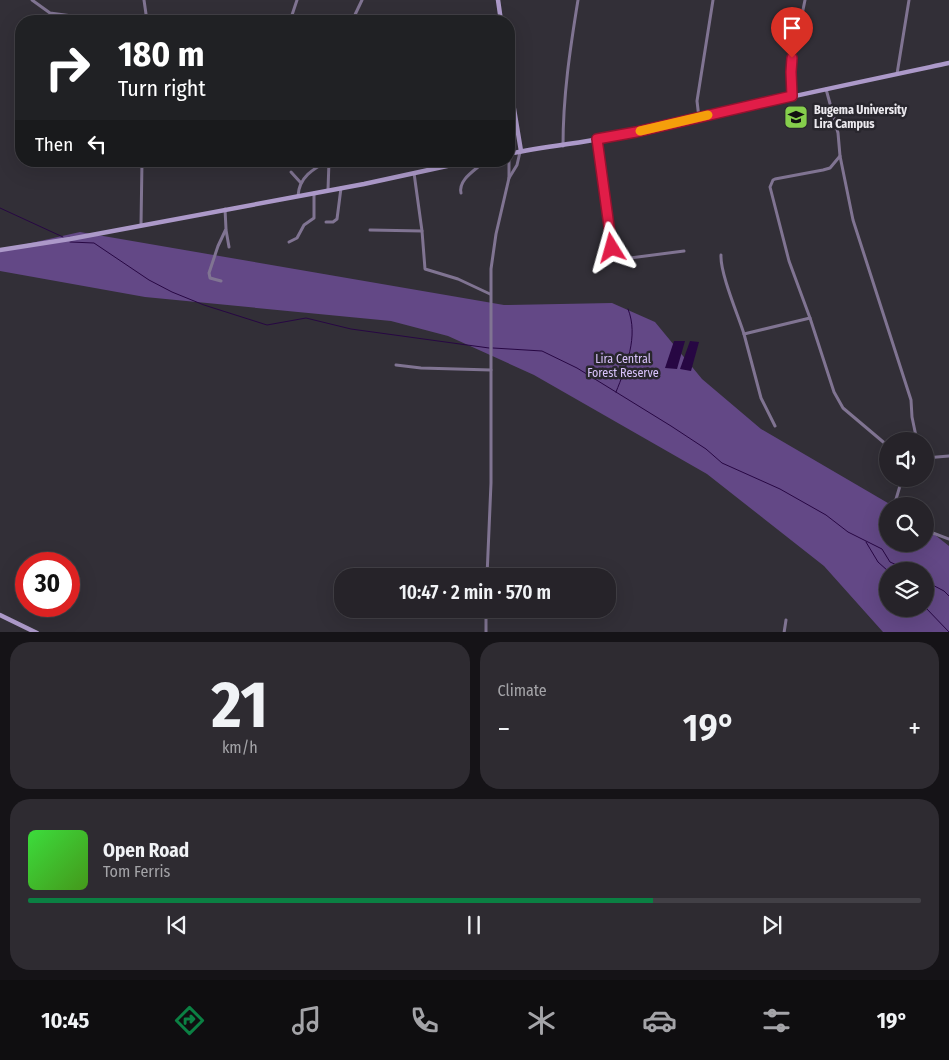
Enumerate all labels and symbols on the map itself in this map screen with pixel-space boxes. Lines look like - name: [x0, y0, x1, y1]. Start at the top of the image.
- pin: [771, 7, 813, 58]
- place label: Bugema University Lira Campus: [814, 103, 907, 131]
- school or university icon: Bugema University Lira Campus: [783, 104, 809, 130]
- position arrow: [585, 221, 637, 273]
- park label: Lira Central Forest Reserve: [587, 352, 659, 380]
- speed limit sign: 30: [15, 552, 80, 617]

